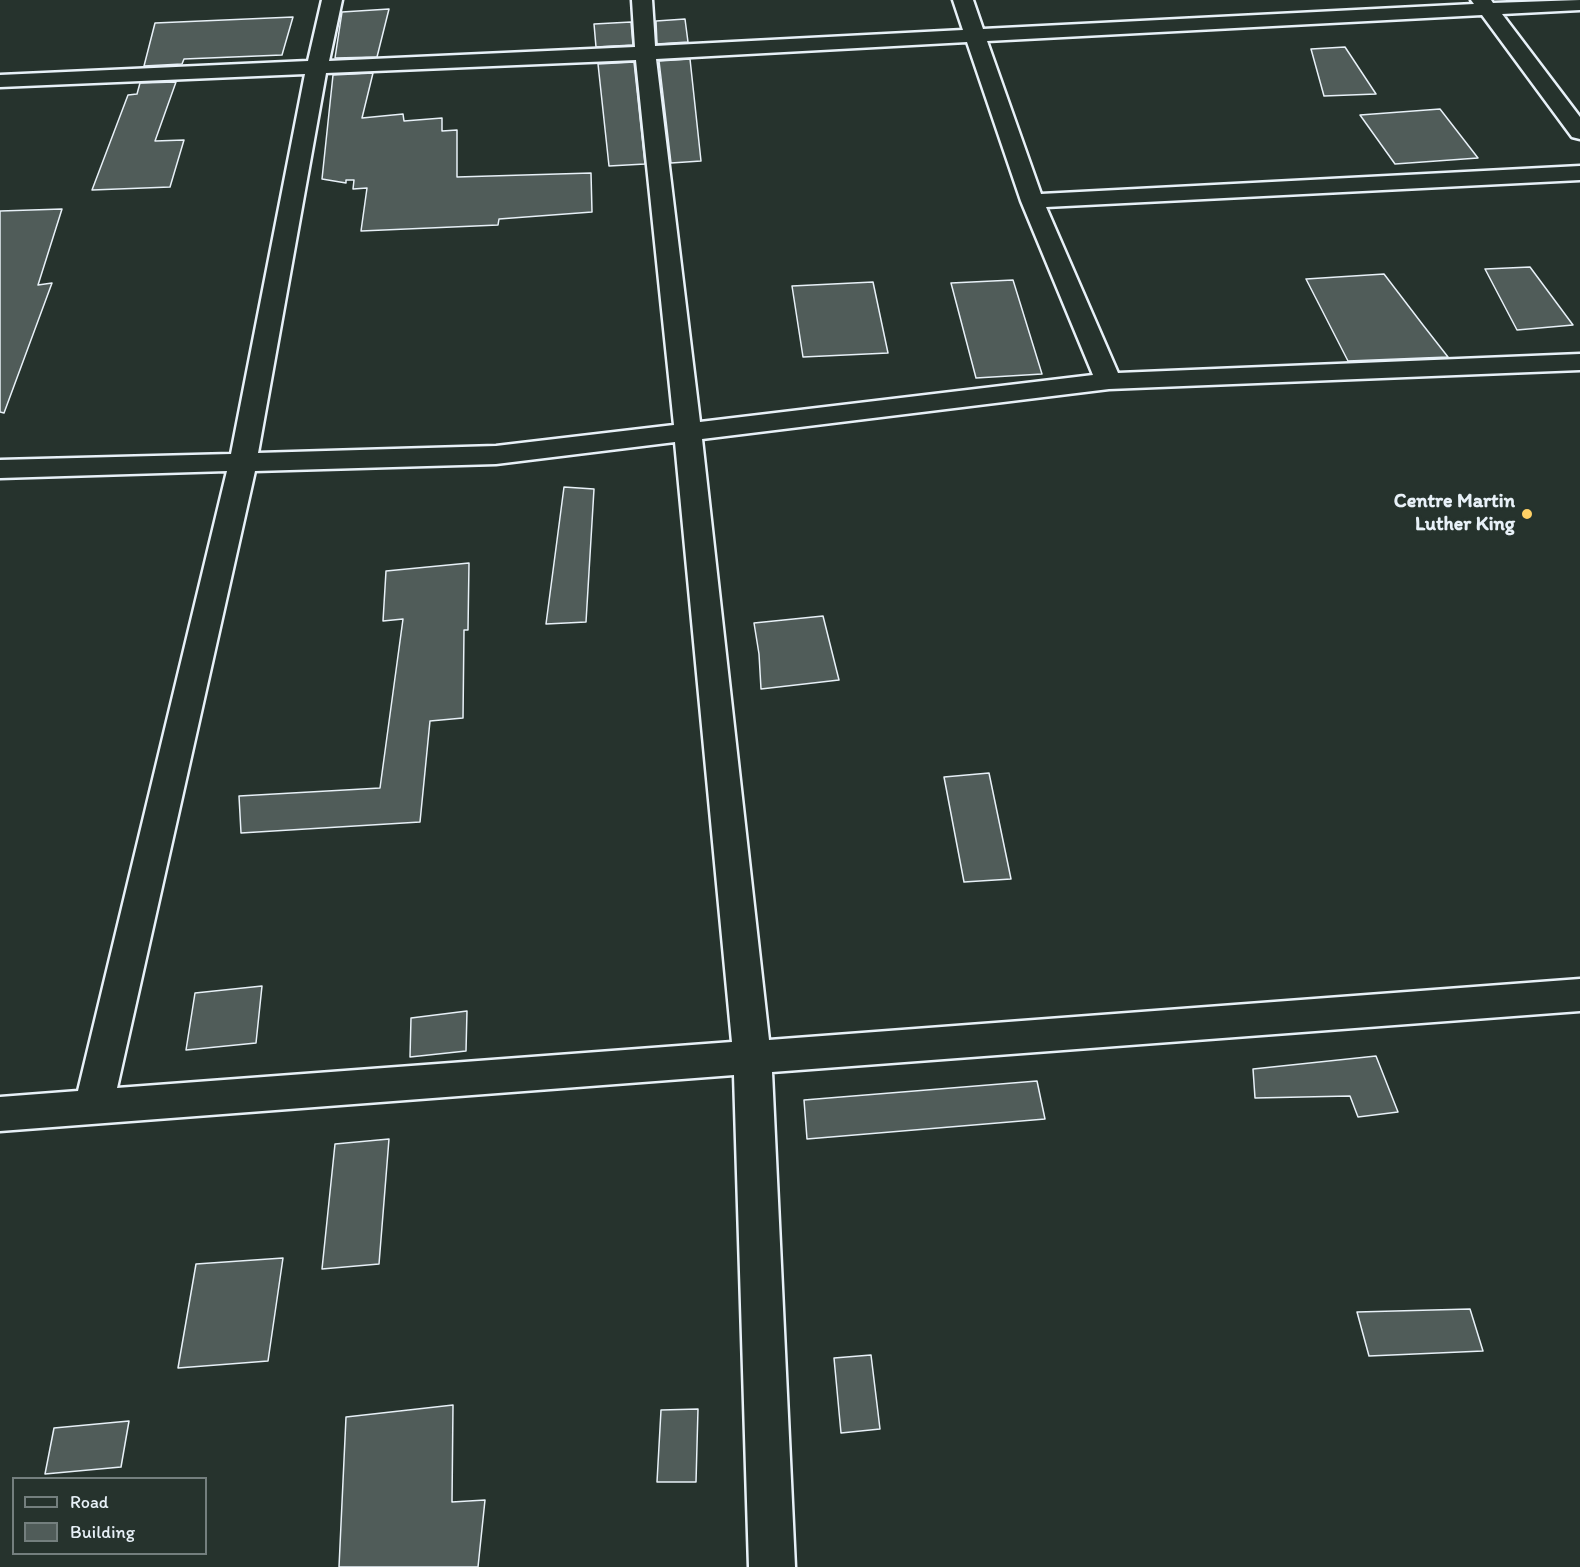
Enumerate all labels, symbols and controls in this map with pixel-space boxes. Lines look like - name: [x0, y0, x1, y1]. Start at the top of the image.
- place label: Centre Martin Luther King: [1394, 490, 1515, 537]
- marker: Centre Martin Luther King: [1520, 507, 1534, 521]
- legend: [12, 1477, 207, 1555]
- text: Road: [70, 1491, 109, 1513]
- text: Building: [70, 1521, 135, 1543]

